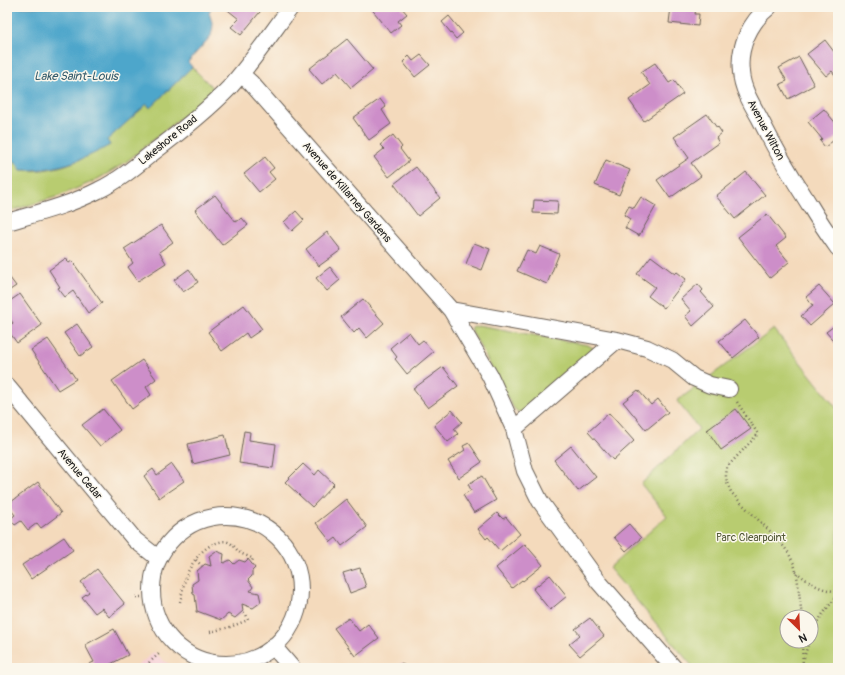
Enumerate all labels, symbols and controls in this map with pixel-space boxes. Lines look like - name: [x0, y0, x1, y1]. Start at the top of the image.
- water label: Lake Saint-Louis: [34, 69, 120, 84]
- street label: Avenue Wilton: [745, 98, 787, 162]
- street label: Lakeshore Road: [136, 112, 200, 168]
- street label: Avenue de Killarney Gardens: [300, 139, 394, 245]
- street label: Avenue Cedar: [55, 446, 105, 502]
- park label: Parc Clearpoint: [716, 531, 787, 544]
- north arrow: [779, 609, 819, 649]
- text: N: [796, 630, 809, 645]

